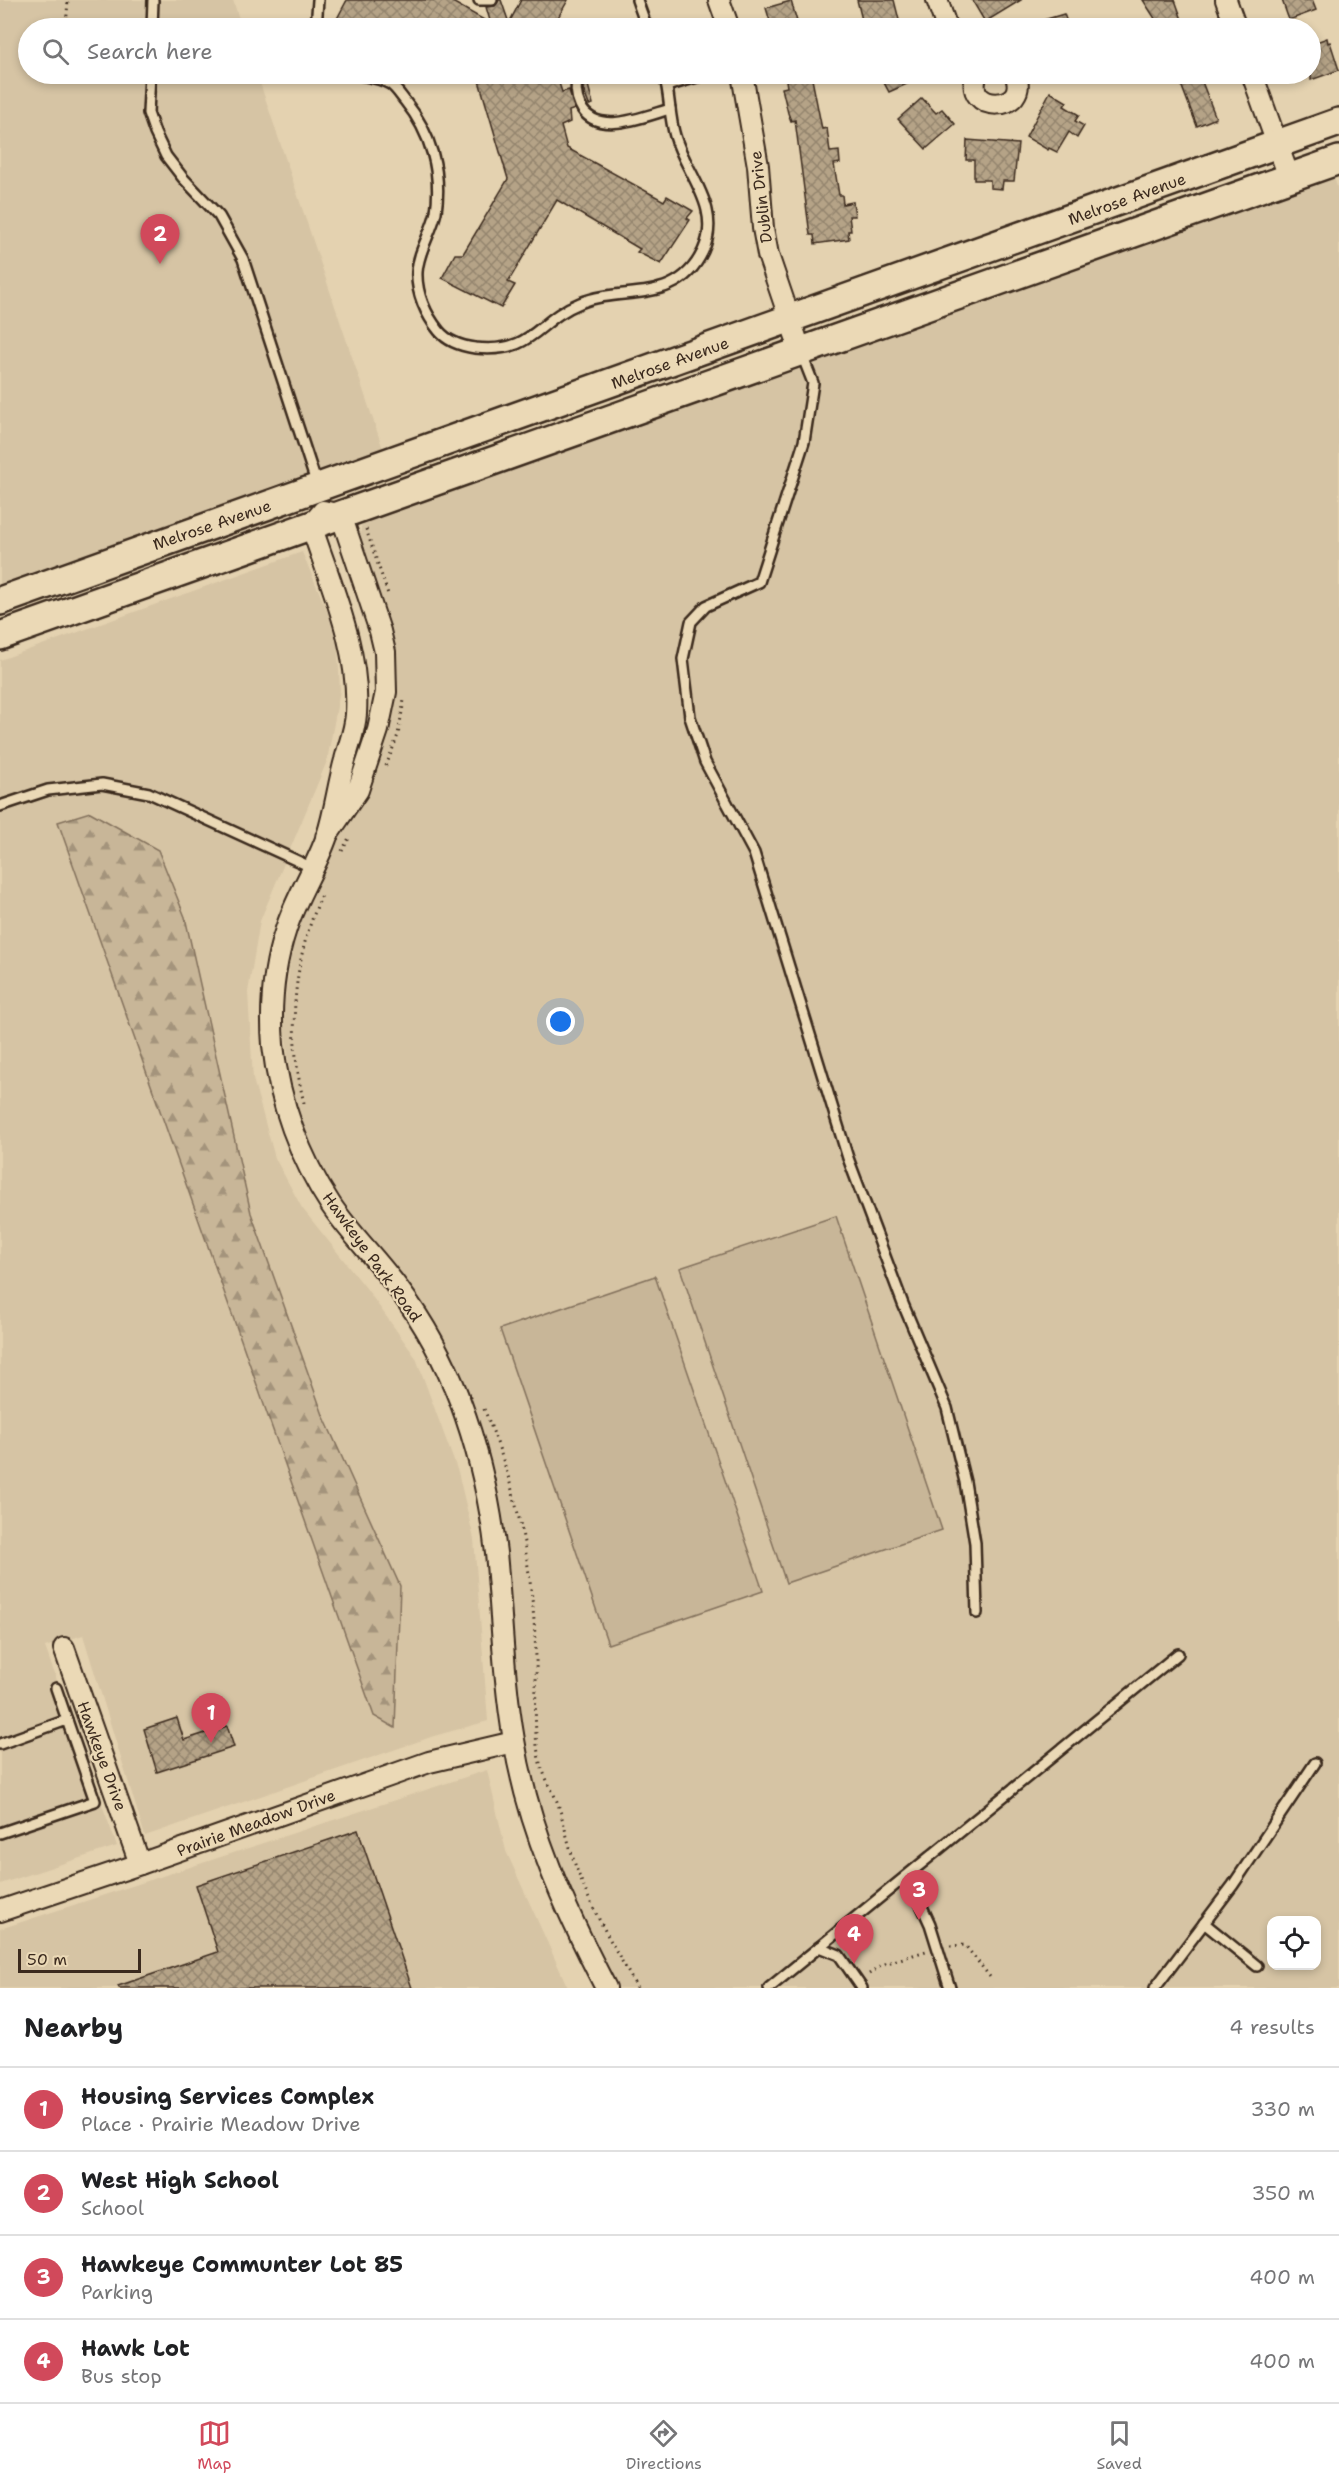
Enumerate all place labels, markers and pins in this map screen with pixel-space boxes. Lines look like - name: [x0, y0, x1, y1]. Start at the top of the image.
- pin: 2: [140, 214, 180, 264]
- pin: 1: [192, 1694, 230, 1743]
- pin: 3: [900, 1870, 938, 1920]
- pin: 4: [834, 1914, 874, 1964]

